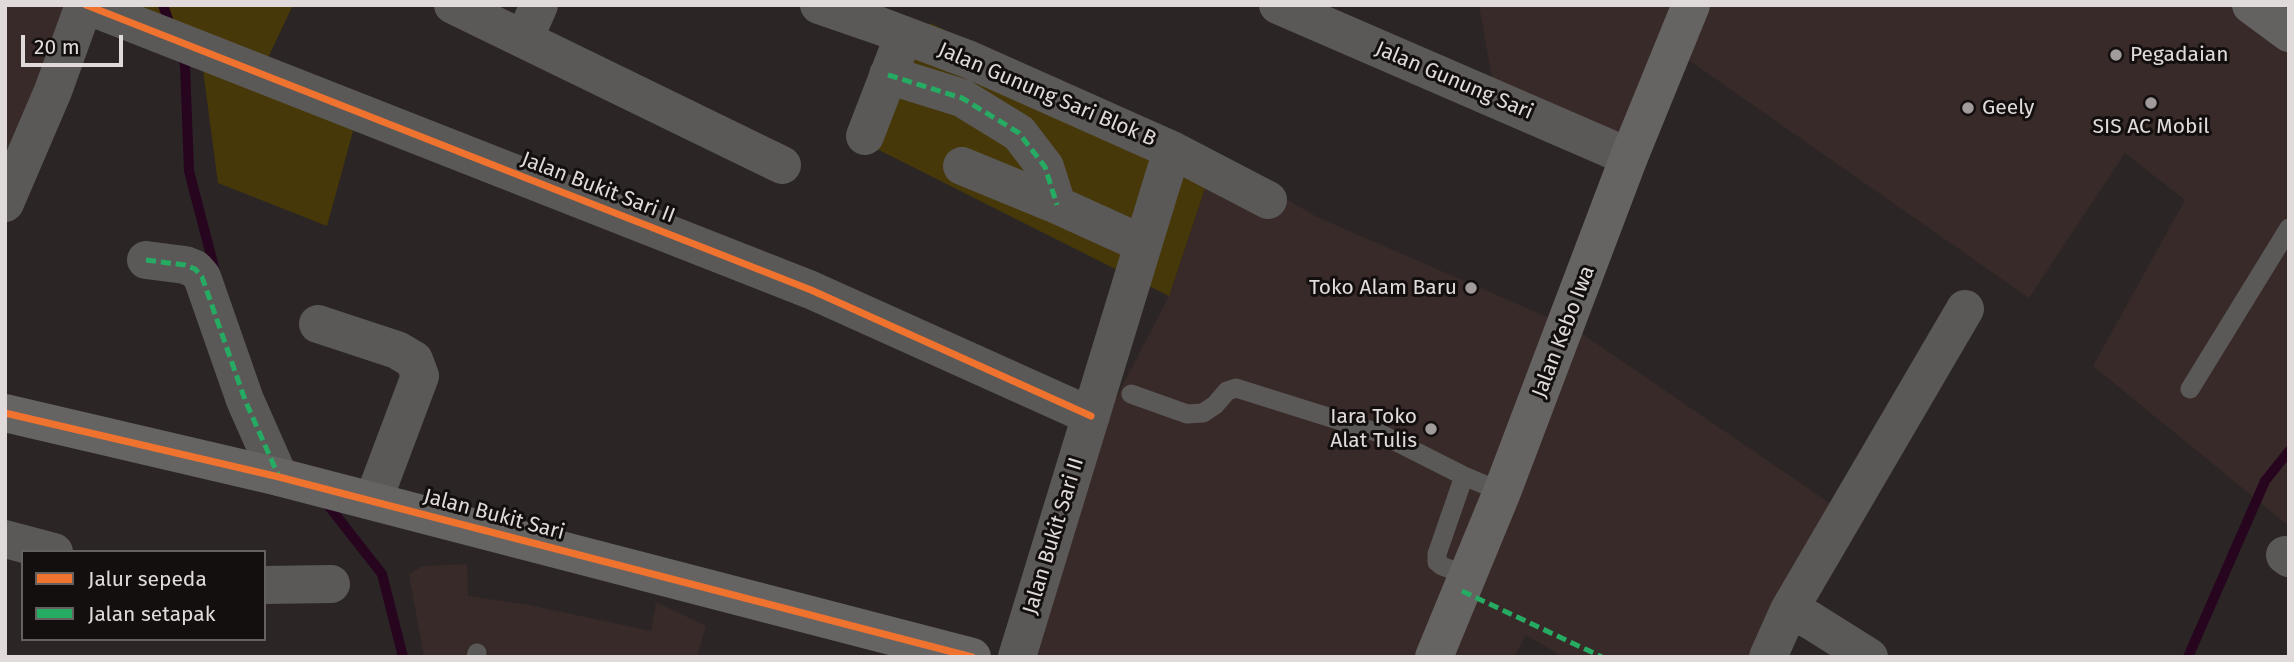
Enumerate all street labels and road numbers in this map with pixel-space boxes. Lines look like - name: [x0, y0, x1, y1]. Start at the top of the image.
- street label: Jalan Gunung Sari: [1371, 36, 1537, 126]
- street label: Jalan Gunung Sari Blok B: [934, 38, 1160, 152]
- street label: Jalan Bukit Sari II: [518, 147, 678, 229]
- street label: Jalan Kebo Iwa: [1527, 263, 1601, 401]
- street label: Jalan Bukit Sari II: [1018, 455, 1090, 617]
- street label: Jalan Bukit Sari: [421, 484, 567, 546]

